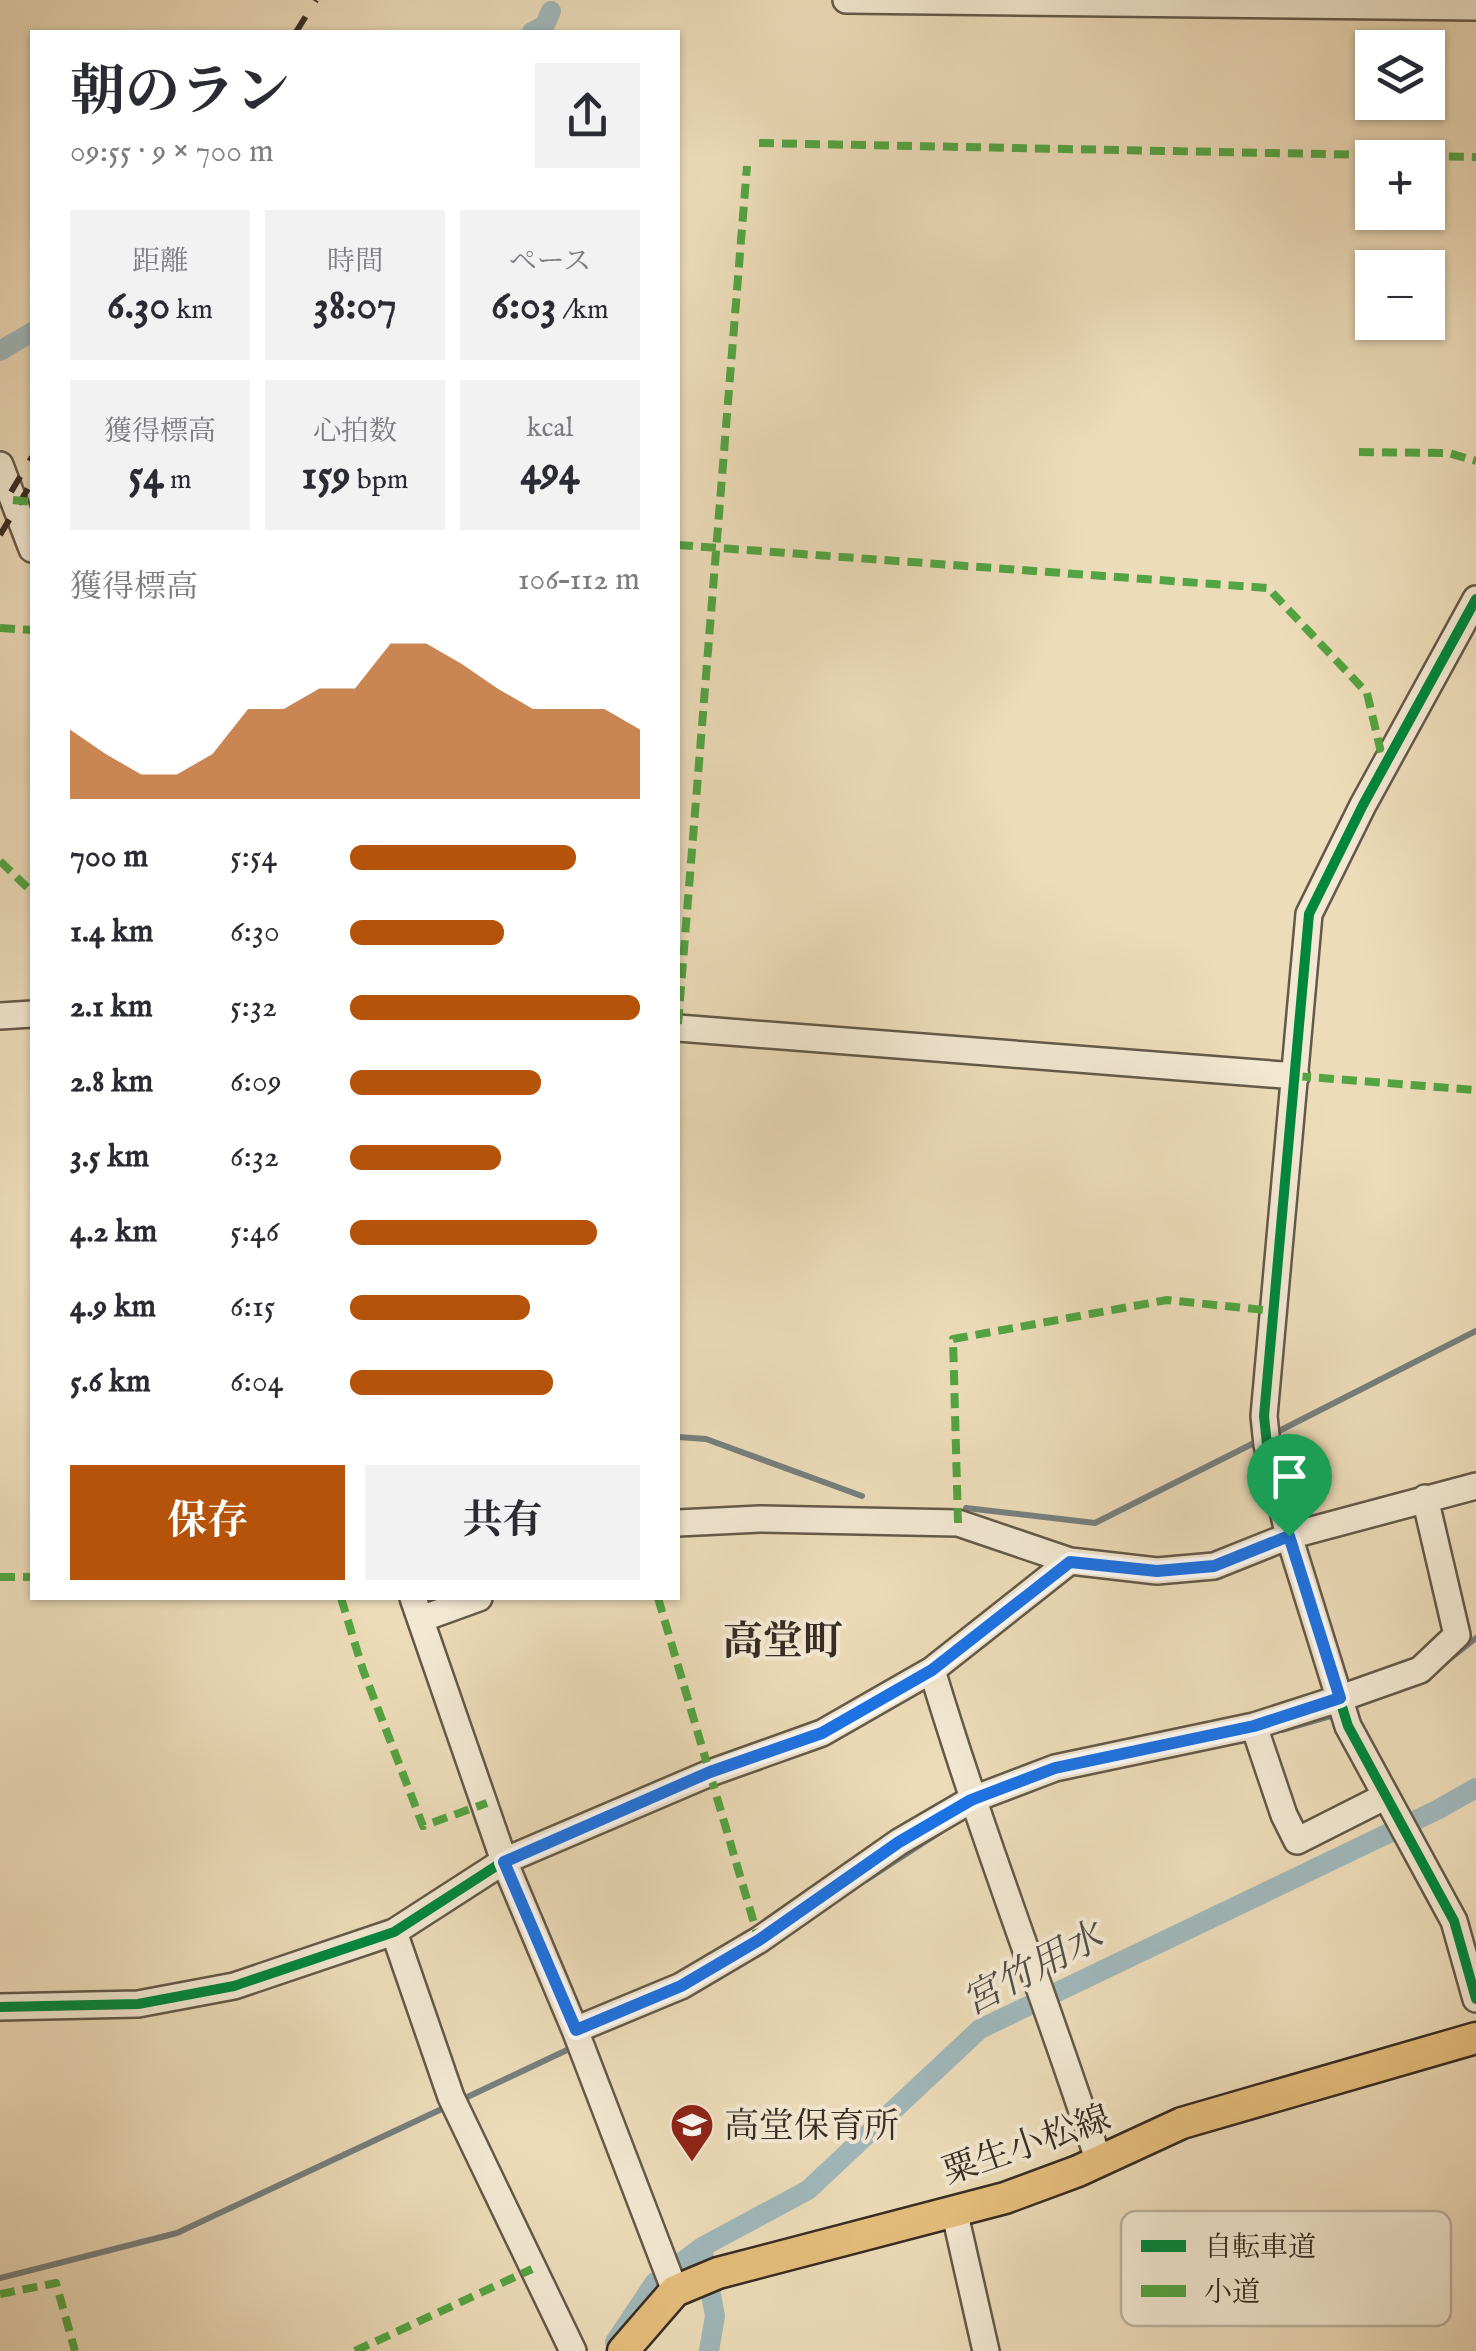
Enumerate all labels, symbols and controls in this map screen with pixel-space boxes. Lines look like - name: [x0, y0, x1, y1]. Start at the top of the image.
- map controls: [1355, 30, 1445, 340]
- button: layers: [1355, 30, 1445, 120]
- text: 朝のラン: [70, 59, 290, 129]
- button: share: [535, 63, 640, 168]
- text: 09:55 · 9 × 700 m: [70, 132, 274, 173]
- button: +: [1355, 140, 1445, 230]
- text: 距離: [132, 245, 188, 280]
- text: 時間: [327, 245, 383, 280]
- text: ペース: [509, 245, 591, 280]
- button: −: [1355, 250, 1445, 340]
- text: 6.30: [107, 280, 170, 333]
- text: 38:07: [313, 280, 397, 333]
- text: 6:03: [491, 280, 556, 333]
- text: km: [170, 293, 213, 328]
- text: /km: [556, 293, 609, 328]
- text: kcal: [527, 411, 573, 446]
- text: 獲得標高: [104, 415, 216, 450]
- text: 心拍数: [313, 415, 397, 450]
- text: 494: [520, 446, 580, 499]
- text: 54: [128, 450, 164, 503]
- text: 159: [301, 450, 351, 503]
- text: m: [164, 463, 192, 498]
- text: bpm: [351, 463, 409, 498]
- text: 106–112 m: [518, 560, 640, 601]
- text: 獲得標高: [70, 568, 198, 609]
- text: 700 m: [70, 837, 148, 878]
- text: 5:54: [230, 837, 277, 878]
- text: 1.4 km: [70, 912, 154, 953]
- text: 6:30: [230, 912, 280, 953]
- text: 2.1 km: [70, 987, 153, 1028]
- text: 5:32: [230, 987, 277, 1028]
- text: 2.8 km: [70, 1062, 153, 1103]
- text: 6:09: [230, 1062, 282, 1103]
- text: 3.5 km: [70, 1137, 149, 1178]
- text: 6:32: [230, 1137, 279, 1178]
- text: 4.2 km: [70, 1212, 157, 1253]
- text: 5:46: [230, 1212, 279, 1253]
- text: 4.9 km: [70, 1287, 156, 1328]
- text: 6:15: [230, 1287, 275, 1328]
- text: 5.6 km: [70, 1362, 151, 1403]
- text: 6:04: [230, 1362, 283, 1403]
- pin: [1247, 1434, 1332, 1537]
- icon: arrive: [1262, 1449, 1317, 1504]
- button: 保存: [70, 1465, 345, 1580]
- button: 共有: [365, 1465, 640, 1580]
- district label: 高堂町: [723, 1618, 843, 1669]
- water label: 宮竹用水: [955, 1912, 1115, 2028]
- street label: 粟生小松線: [937, 2097, 1117, 2196]
- school or university icon: 高堂保育所: [669, 2102, 715, 2163]
- place label: 高堂保育所: [724, 2105, 899, 2150]
- legend: [1121, 2211, 1451, 2326]
- text: 自転車道: [1204, 2231, 1316, 2266]
- text: 小道: [1204, 2276, 1260, 2311]

